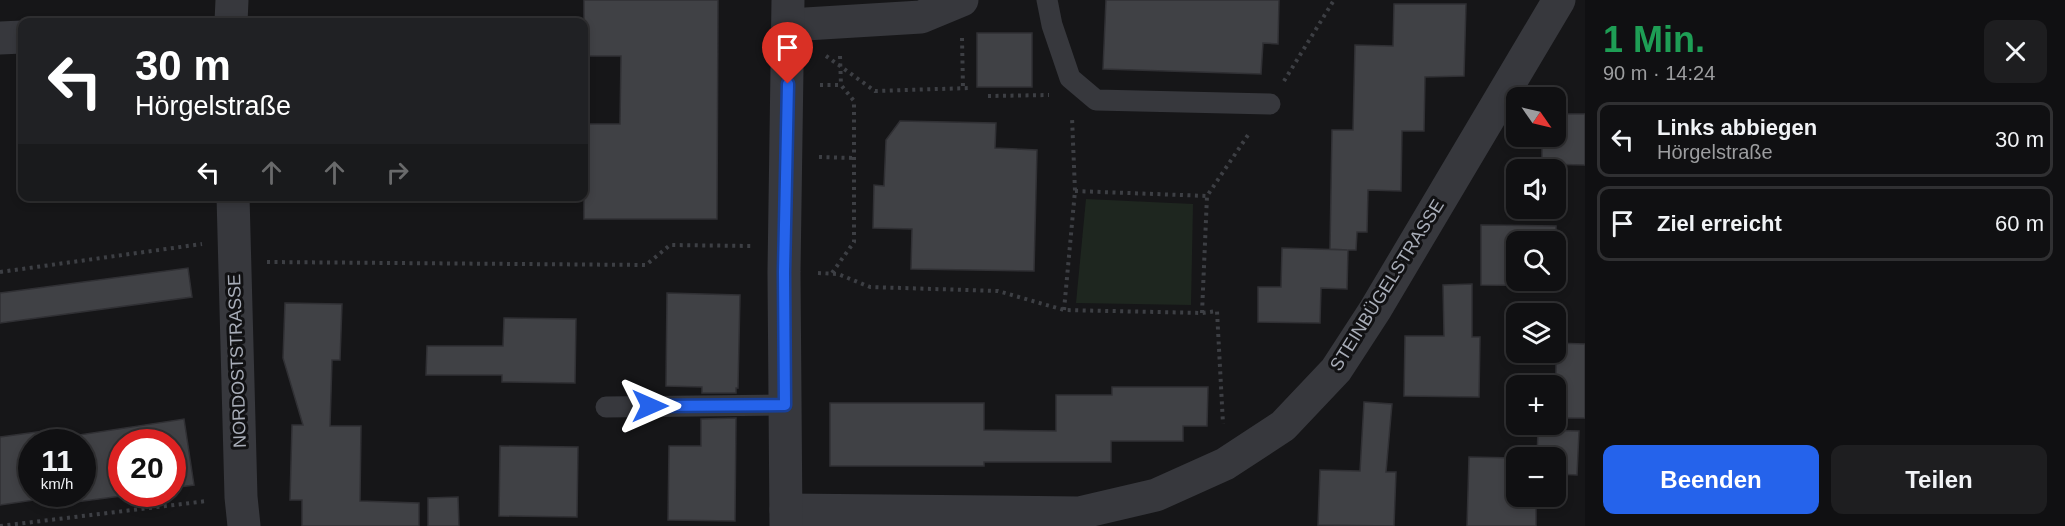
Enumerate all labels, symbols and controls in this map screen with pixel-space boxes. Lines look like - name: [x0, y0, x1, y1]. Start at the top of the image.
- text: 1 Min.: [1603, 19, 1705, 60]
- button: close: [1984, 20, 2047, 83]
- pin: [762, 22, 813, 84]
- icon: arrive: [771, 31, 804, 64]
- icon: left: [36, 42, 114, 120]
- text: 30 m: [135, 42, 231, 89]
- text: 90 m · 14:24: [1603, 62, 1715, 84]
- north arrow: [1506, 87, 1566, 147]
- map controls: [1506, 87, 1566, 507]
- text: Hörgelstraße: [135, 91, 291, 121]
- text: Links abbiegen: [1657, 115, 1817, 140]
- icon: left: [1606, 123, 1639, 156]
- text: 30 m: [1995, 127, 2044, 152]
- text: Hörgelstraße: [1657, 141, 1773, 163]
- icon: left: [192, 156, 225, 189]
- icon: ahead: [255, 156, 288, 189]
- icon: ahead: [318, 156, 351, 189]
- icon: right: [381, 156, 414, 189]
- button: sound: [1506, 159, 1566, 219]
- street label: STEINBÜGELSTRASSE: [1326, 196, 1448, 374]
- icon: arrive: [1606, 207, 1639, 240]
- text: Ziel erreicht: [1657, 211, 1782, 236]
- text: 60 m: [1995, 211, 2044, 236]
- button: search: [1506, 231, 1566, 291]
- street label: NORDOSTSTRASSE: [224, 274, 250, 448]
- button: layers: [1506, 303, 1566, 363]
- position arrow: [618, 374, 682, 438]
- button: +: [1506, 375, 1566, 435]
- speed limit sign: 20: [108, 429, 186, 507]
- text: 11: [41, 444, 73, 477]
- button: Beenden: [1603, 445, 1819, 514]
- button: Teilen: [1831, 445, 2047, 514]
- button: −: [1506, 447, 1566, 507]
- text: km/h: [41, 475, 73, 492]

